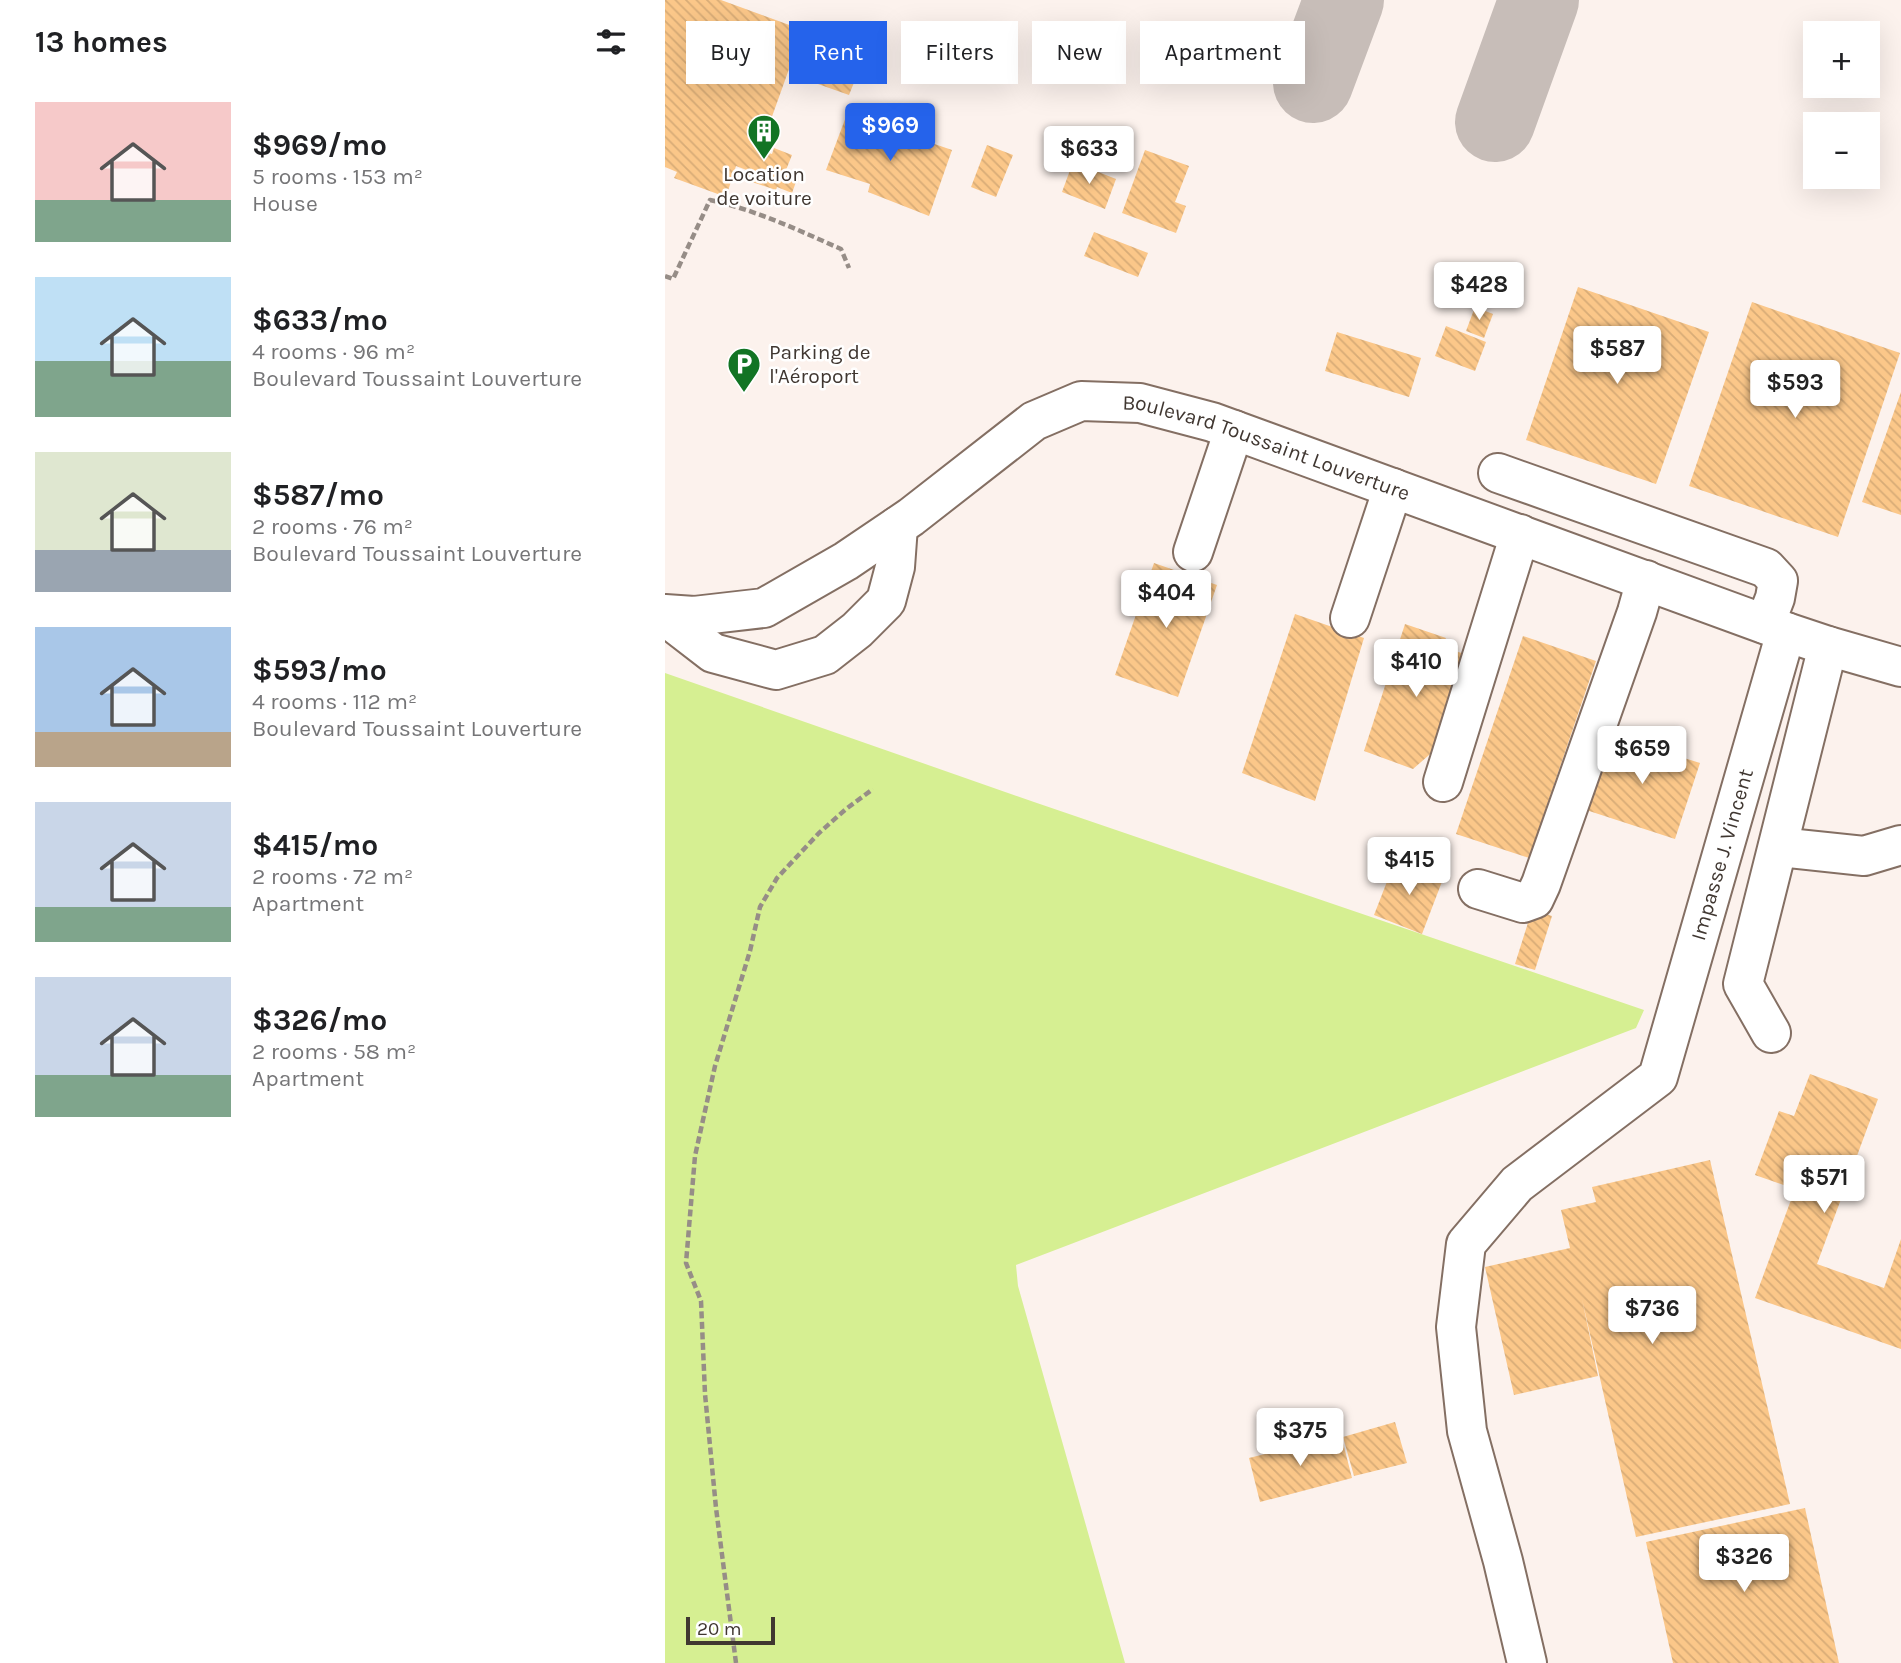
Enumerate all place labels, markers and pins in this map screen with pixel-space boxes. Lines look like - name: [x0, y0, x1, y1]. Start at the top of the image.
- pin: $969: [849, 104, 931, 163]
- building icon: Location de voiture: [745, 112, 783, 161]
- pin: $633: [1048, 127, 1130, 186]
- place label: Location de voiture: [716, 162, 812, 210]
- pin: $428: [1438, 262, 1520, 322]
- pin: $587: [1576, 326, 1658, 386]
- place label: Parking de l'Aéroport: [769, 340, 871, 388]
- parking icon: Parking de l'Aéroport: [725, 345, 763, 394]
- pin: $593: [1754, 360, 1836, 420]
- pin: $404: [1125, 570, 1207, 630]
- pin: $410: [1375, 640, 1457, 699]
- pin: $659: [1601, 726, 1683, 786]
- pin: $415: [1368, 838, 1450, 897]
- pin: $571: [1783, 1156, 1865, 1215]
- pin: $736: [1611, 1286, 1693, 1346]
- pin: $375: [1259, 1408, 1341, 1468]
- pin: $326: [1703, 1534, 1785, 1594]

